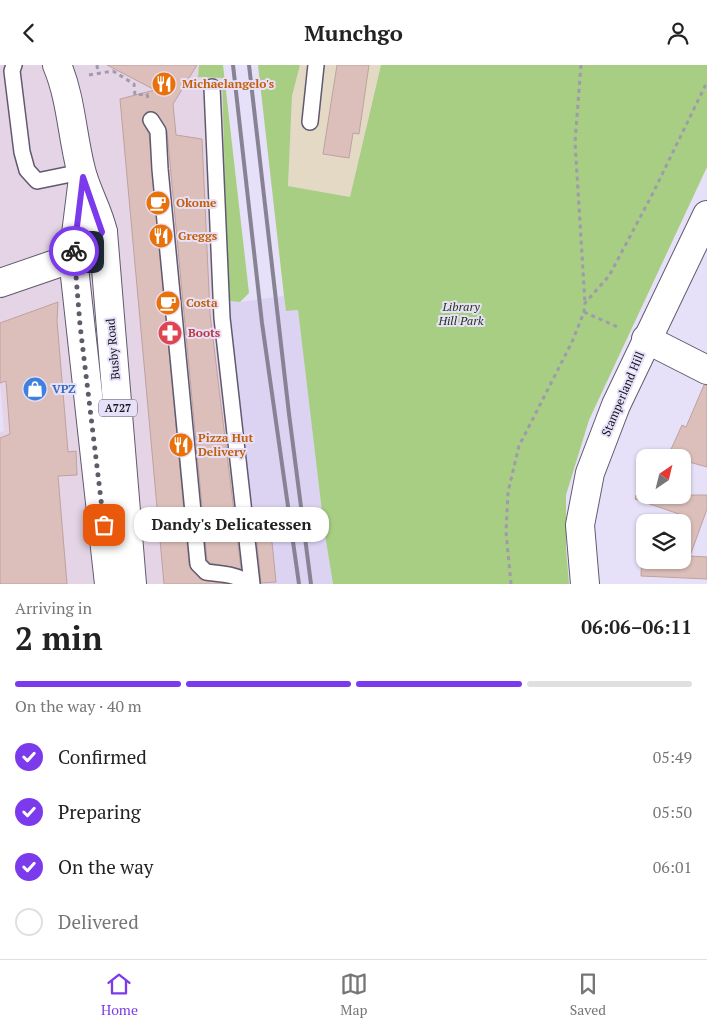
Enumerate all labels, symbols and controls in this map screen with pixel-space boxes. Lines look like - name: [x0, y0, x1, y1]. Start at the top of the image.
- text: Munchgo: [304, 18, 403, 47]
- icon: back: [15, 19, 43, 47]
- icon: person: [664, 19, 692, 47]
- restaurant icon: Michaelangelo's: [151, 71, 177, 97]
- place label: Michaelangelo's: [182, 76, 275, 91]
- cafe icon: Okome: [145, 190, 171, 216]
- place label: Okome: [176, 195, 217, 210]
- restaurant icon: Greggs: [148, 223, 174, 249]
- courier: [49, 226, 99, 276]
- place label: Greggs: [178, 228, 218, 243]
- pin: [62, 231, 104, 273]
- icon: bike: [60, 237, 88, 265]
- icon: home: [69, 238, 97, 266]
- cafe icon: Costa: [155, 290, 181, 316]
- place label: Costa: [186, 295, 218, 310]
- park label: Library Hill Park: [437, 299, 484, 328]
- street label: Busby Road: [102, 317, 123, 380]
- pharmacy icon: Boots: [157, 320, 183, 346]
- place label: Boots: [188, 325, 221, 340]
- street label: Stamperland Hill: [598, 349, 647, 438]
- shop icon: VPZ: [22, 376, 48, 402]
- place label: VPZ: [52, 381, 76, 396]
- road number: A727: [99, 399, 137, 417]
- place label: Pizza Hut Delivery: [198, 430, 253, 459]
- restaurant icon: Pizza Hut Delivery: [168, 432, 194, 458]
- north arrow: [636, 449, 691, 504]
- map controls: [636, 449, 691, 569]
- pin: [83, 504, 125, 546]
- callout: Dandy's Delicatessen: [134, 507, 329, 543]
- icon: bag: [90, 511, 118, 539]
- text: Dandy's Delicatessen: [151, 513, 312, 535]
- button: layers: [636, 514, 691, 569]
- text: Arriving in: [15, 597, 92, 619]
- text: 06:06–06:11: [581, 614, 692, 639]
- text: 2 min: [15, 617, 103, 659]
- text: On the way · 40 m: [15, 695, 142, 717]
- icon: check: [15, 743, 43, 771]
- text: Confirmed: [58, 744, 147, 769]
- text: 05:49: [653, 746, 692, 768]
- icon: check: [15, 798, 43, 826]
- text: Preparing: [58, 799, 141, 824]
- text: 05:50: [653, 801, 692, 823]
- icon: check: [15, 853, 43, 881]
- text: On the way: [58, 854, 153, 879]
- text: 06:01: [653, 856, 692, 878]
- text: Delivered: [58, 909, 139, 934]
- tab: Home: [101, 970, 138, 1019]
- tab: Map: [340, 970, 368, 1019]
- tab: Saved: [570, 970, 606, 1019]

